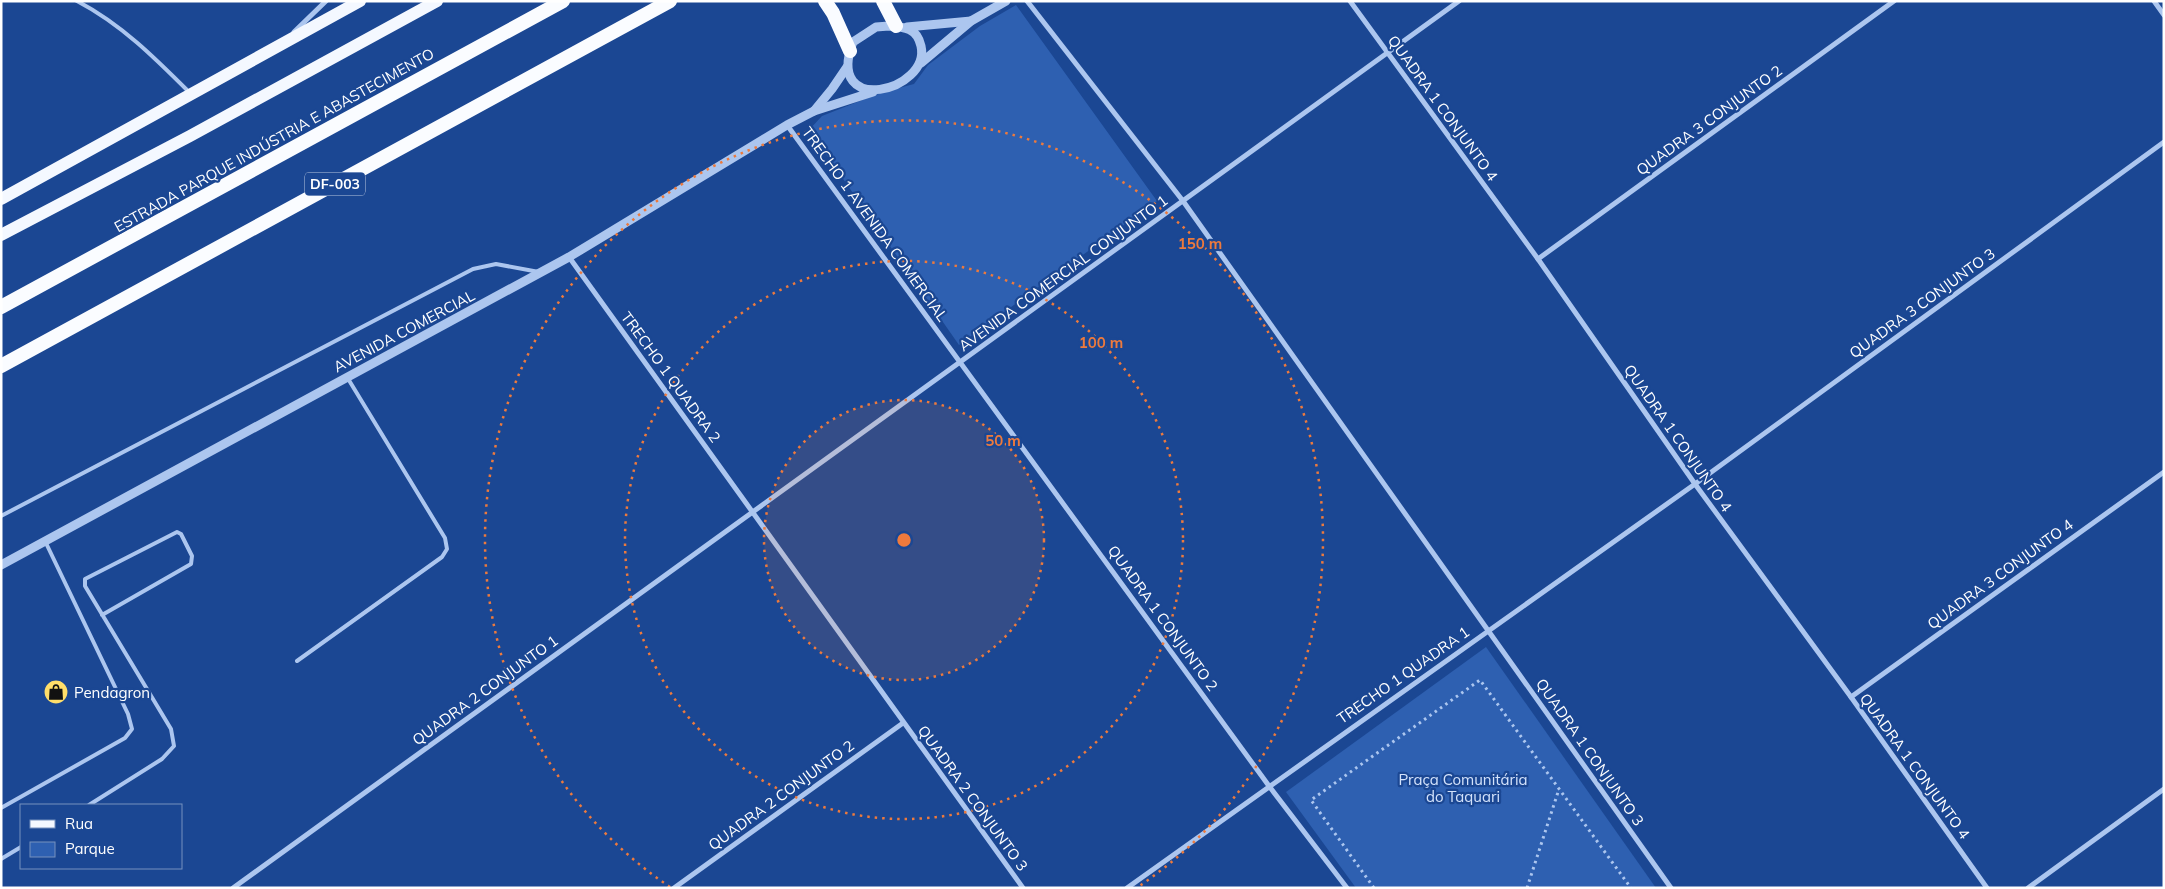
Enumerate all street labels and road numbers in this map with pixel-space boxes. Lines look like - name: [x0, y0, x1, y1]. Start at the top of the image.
- street label: QUADRA 1 CONJUNTO 4: [1384, 31, 1502, 185]
- street label: ESTRADA PARQUE INDÚSTRIA E ABASTECIMENTO: [111, 44, 437, 236]
- street label: QUADRA 3 CONJUNTO 2: [1632, 61, 1786, 179]
- street label: TRECHO 1 AVENIDA COMERCIAL: [798, 123, 952, 325]
- road number: DF-003: [305, 172, 365, 195]
- street label: AVENIDA COMERCIAL CONJUNTO 1: [955, 191, 1171, 355]
- street label: QUADRA 3 CONJUNTO 3: [1845, 244, 1999, 362]
- street label: AVENIDA COMERCIAL: [330, 286, 478, 376]
- street label: TRECHO 1 QUADRA 2: [617, 308, 725, 446]
- street label: QUADRA 1 CONJUNTO 4: [1620, 361, 1736, 515]
- street label: QUADRA 3 CONJUNTO 4: [1923, 515, 2077, 633]
- street label: QUADRA 1 CONJUNTO 2: [1104, 541, 1222, 695]
- street label: TRECHO 1 QUADRA 1: [1333, 622, 1473, 728]
- street label: QUADRA 2 CONJUNTO 1: [408, 631, 562, 749]
- street label: QUADRA 1 CONJUNTO 3: [1532, 675, 1648, 829]
- street label: QUADRA 1 CONJUNTO 4: [1856, 689, 1974, 843]
- street label: QUADRA 2 CONJUNTO 3: [914, 721, 1032, 875]
- street label: QUADRA 2 CONJUNTO 2: [704, 736, 858, 854]

